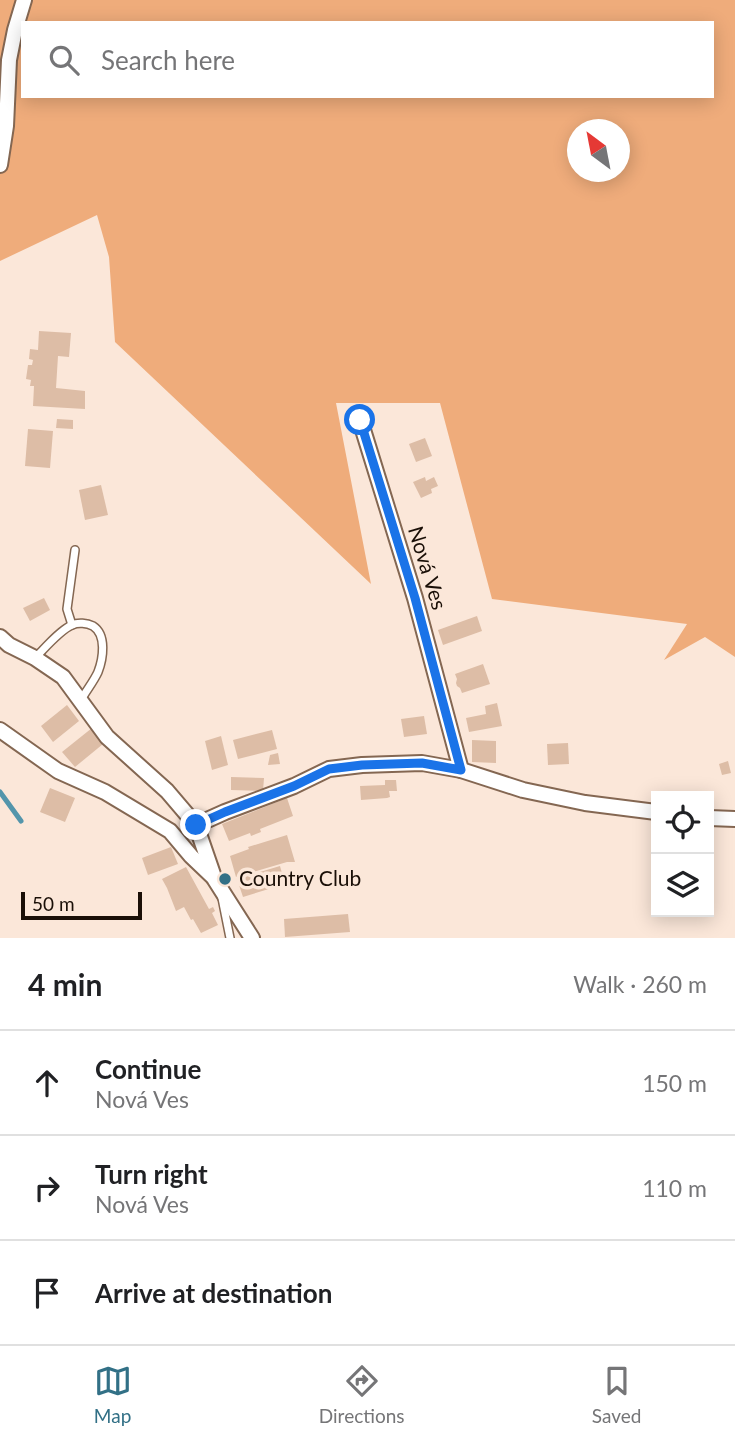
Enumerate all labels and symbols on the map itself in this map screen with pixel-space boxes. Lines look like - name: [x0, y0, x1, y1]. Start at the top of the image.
- north arrow: [567, 119, 630, 182]
- route start: [344, 404, 375, 435]
- street label: Nová Ves: [404, 523, 453, 612]
- route end: [180, 809, 211, 840]
- place label: Country Club: [239, 865, 361, 890]
- marker: Country Club: [217, 871, 233, 887]
- scale bar: [21, 889, 142, 921]

